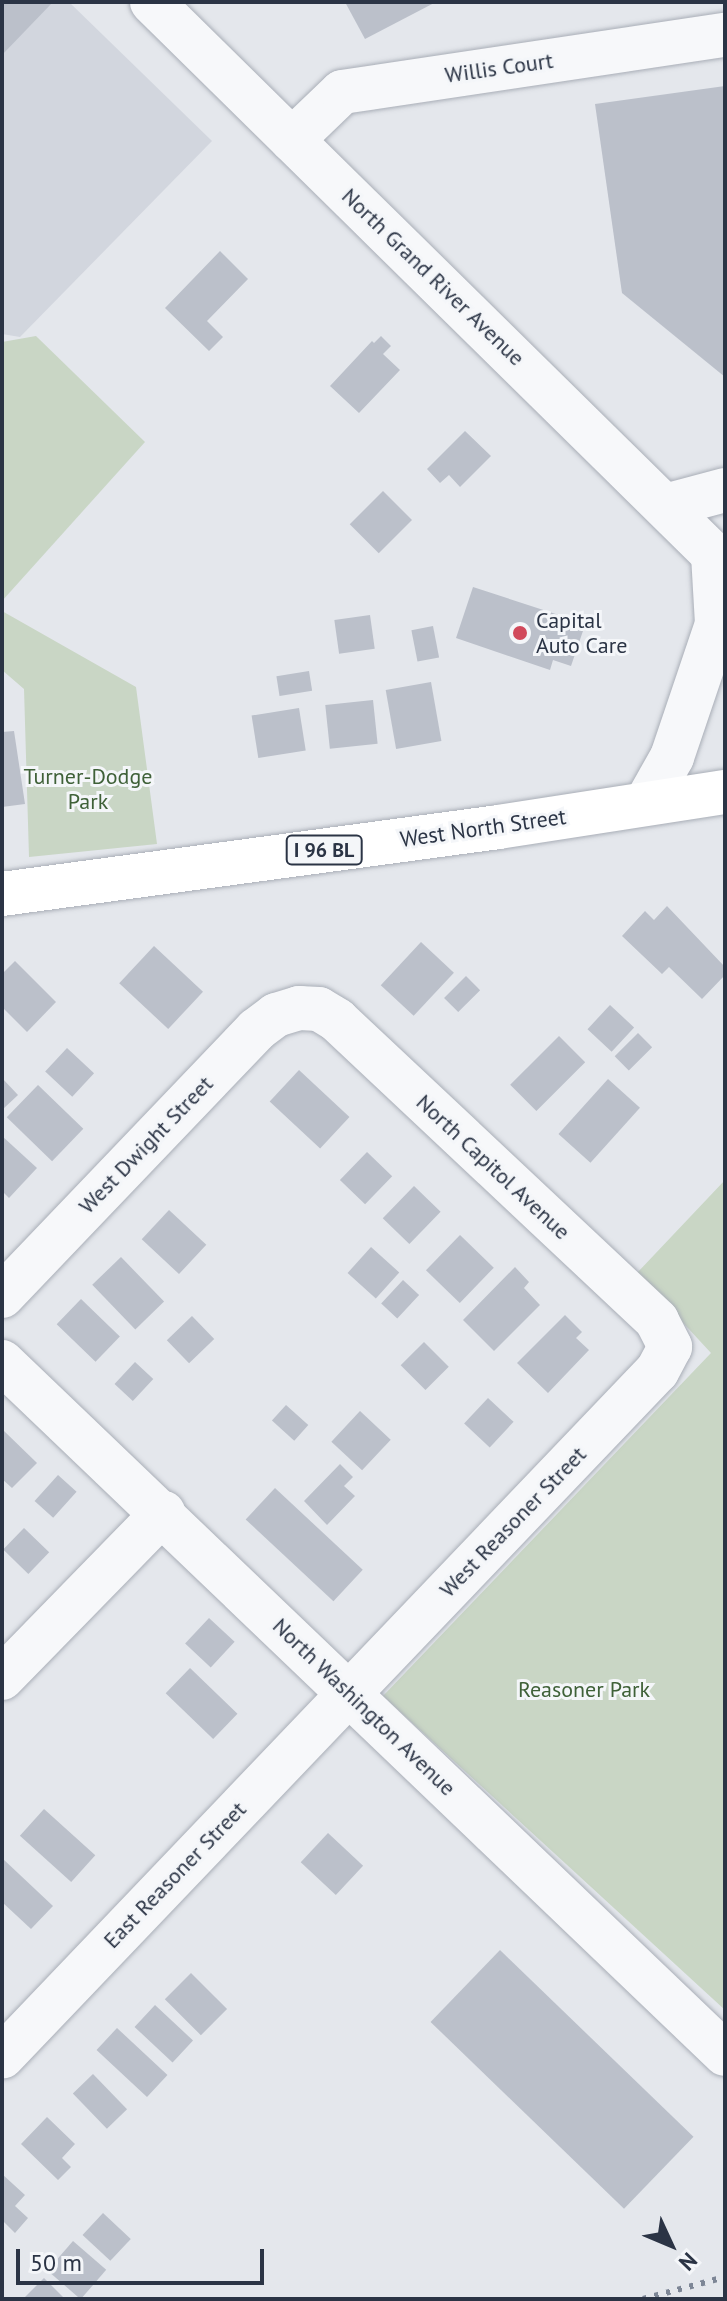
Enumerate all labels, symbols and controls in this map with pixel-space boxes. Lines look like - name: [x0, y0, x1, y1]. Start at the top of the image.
- street label: Willis Court: [443, 47, 555, 89]
- street label: North Grand River Avenue: [336, 183, 530, 371]
- place label: Capital Auto Care: [536, 607, 627, 658]
- marker: Capital Auto Care: [511, 624, 529, 642]
- park label: Turner-Dodge Park: [24, 763, 152, 814]
- street label: West North Street: [398, 803, 568, 853]
- road number: I 96 BL: [284, 834, 364, 866]
- street label: West Dwight Street: [74, 1071, 218, 1219]
- street label: North Capitol Avenue: [410, 1089, 576, 1245]
- street label: West Reasoner Street: [434, 1441, 592, 1603]
- street label: North Washington Avenue: [267, 1612, 461, 1802]
- park label: Reasoner Park: [518, 1677, 650, 1703]
- street label: East Reasoner Street: [98, 1796, 252, 1954]
- north arrow: [631, 2205, 711, 2285]
- scale bar: [20, 2233, 268, 2283]
- text: 50 m: [30, 2247, 82, 2278]
- text: N: [673, 2247, 703, 2277]

